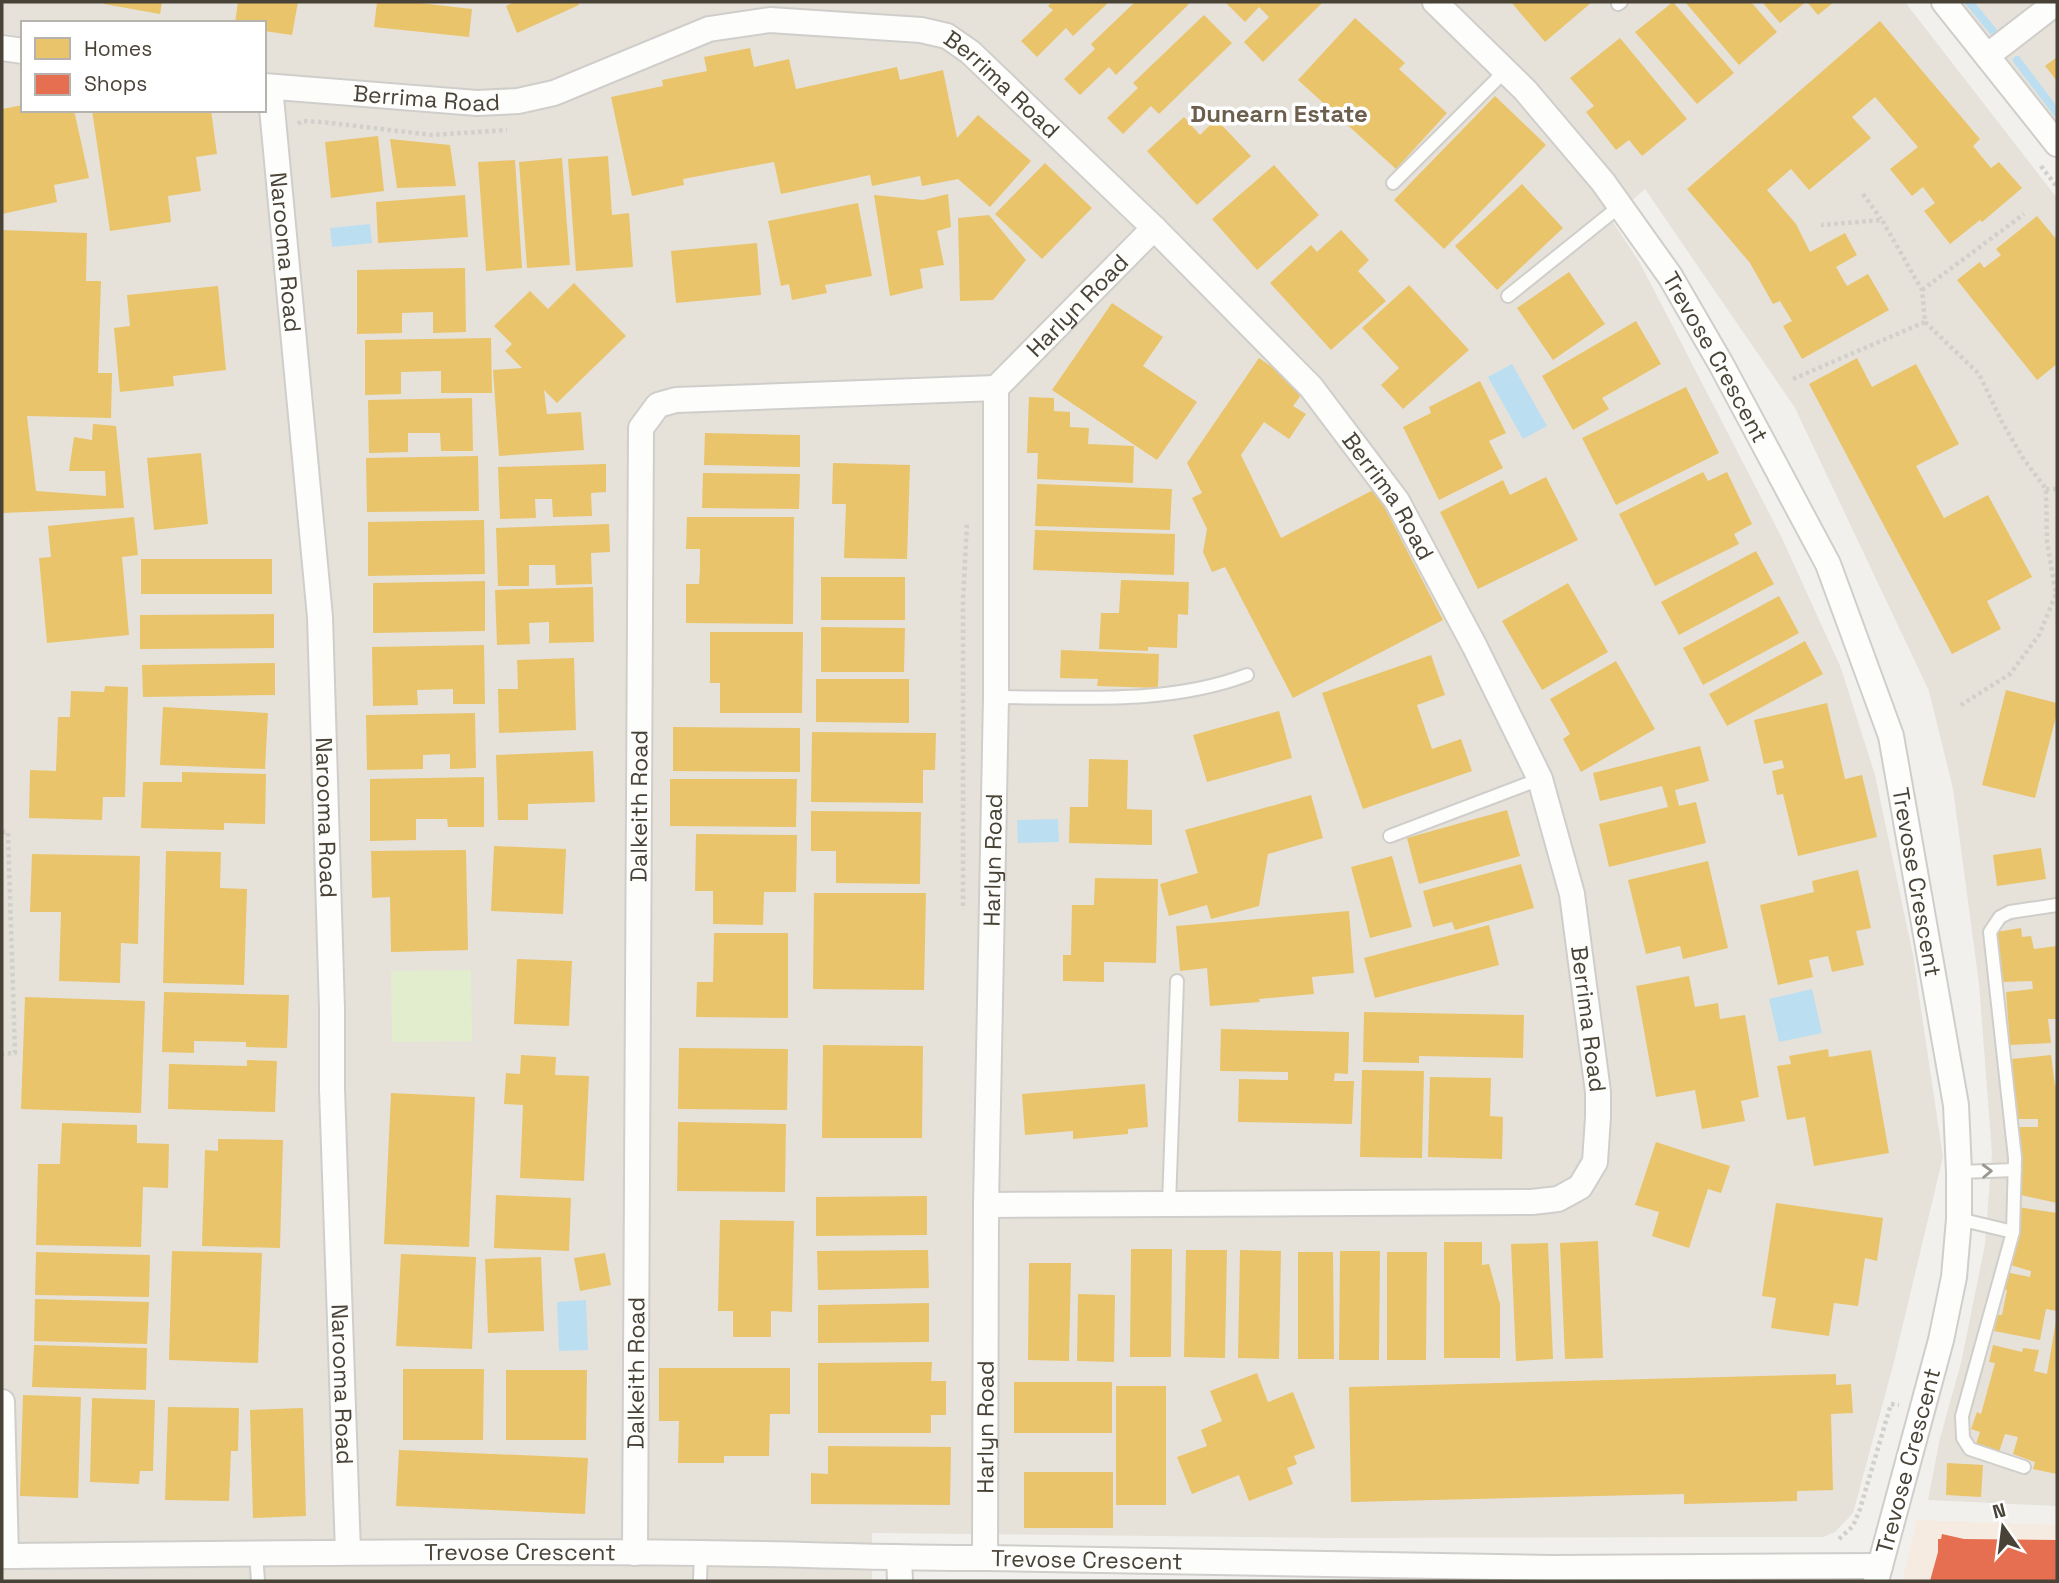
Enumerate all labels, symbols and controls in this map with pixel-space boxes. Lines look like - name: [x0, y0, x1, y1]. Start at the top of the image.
- legend: [21, 21, 266, 112]
- street label: Berrima Road: [938, 23, 1066, 145]
- text: Homes: [84, 35, 152, 62]
- text: Shops: [84, 70, 147, 97]
- street label: Berrima Road: [352, 78, 501, 118]
- district label: Dunearn Estate: [1190, 98, 1368, 129]
- street label: Narooma Road: [263, 171, 308, 334]
- street label: Harlyn Road: [1020, 248, 1135, 363]
- street label: Trevose Crescent: [1656, 266, 1775, 448]
- street label: Berrima Road: [1335, 426, 1441, 565]
- street label: Dalkeith Road: [624, 730, 654, 882]
- street label: Narooma Road: [309, 737, 344, 898]
- street label: Trevose Crescent: [1885, 785, 1948, 979]
- street label: Harlyn Road: [976, 793, 1009, 927]
- street label: Berrima Road: [1564, 944, 1613, 1094]
- one-way arrow: [1982, 1163, 1993, 1178]
- street label: Dalkeith Road: [621, 1297, 651, 1449]
- street label: Narooma Road: [324, 1304, 360, 1465]
- street label: Harlyn Road: [970, 1360, 1001, 1494]
- street label: Trevose Crescent: [1869, 1365, 1947, 1557]
- north arrow: [1968, 1492, 2038, 1562]
- text: N: [1990, 1497, 2008, 1525]
- street label: Trevose Crescent: [424, 1537, 616, 1567]
- street label: Trevose Crescent: [991, 1543, 1183, 1576]

